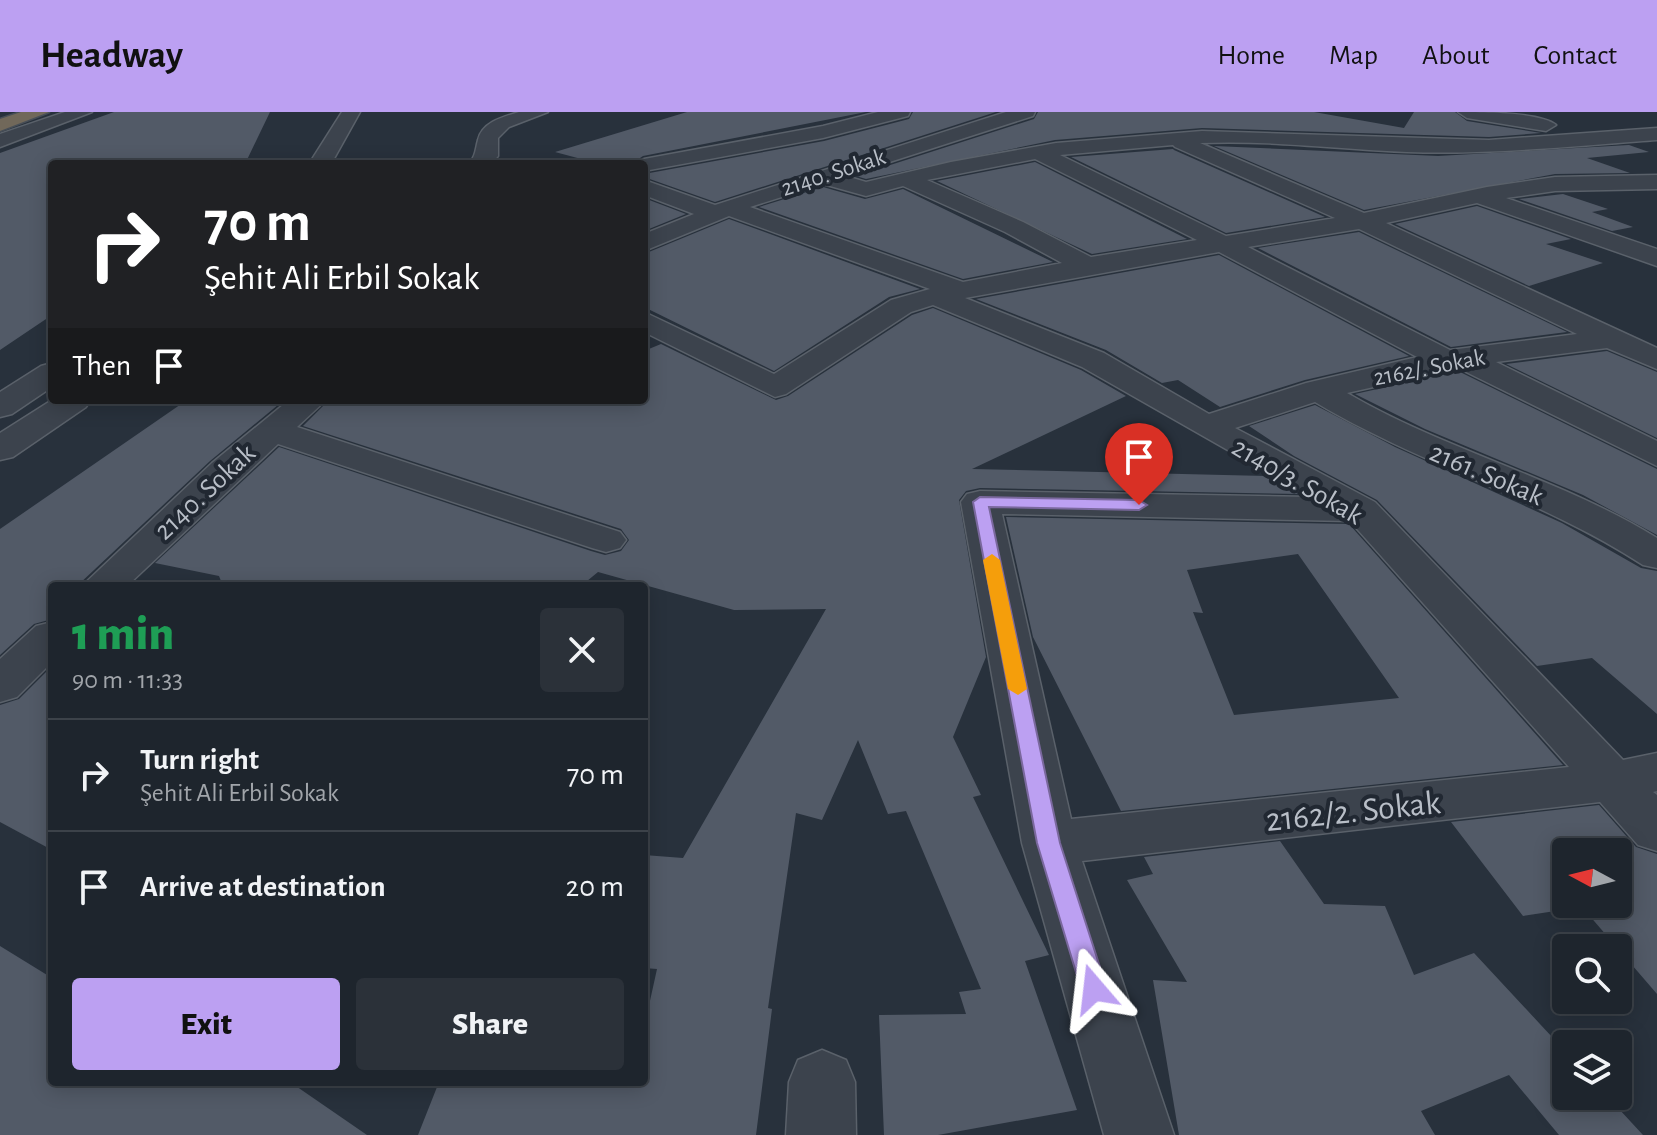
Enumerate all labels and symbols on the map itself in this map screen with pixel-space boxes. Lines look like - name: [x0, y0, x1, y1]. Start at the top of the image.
- street label: 2140. Sokak: [778, 145, 888, 201]
- street label: 2162/. Sokak: [1372, 345, 1487, 391]
- pin: [1105, 423, 1173, 505]
- street label: 2140/3. Sokak: [1227, 433, 1367, 530]
- street label: 2161. Sokak: [1425, 438, 1547, 511]
- street label: 2140. Sokak: [150, 439, 261, 546]
- street label: 2162/2. Sokak: [1264, 786, 1443, 838]
- north arrow: [1552, 838, 1632, 918]
- position arrow: [1052, 947, 1136, 1031]

